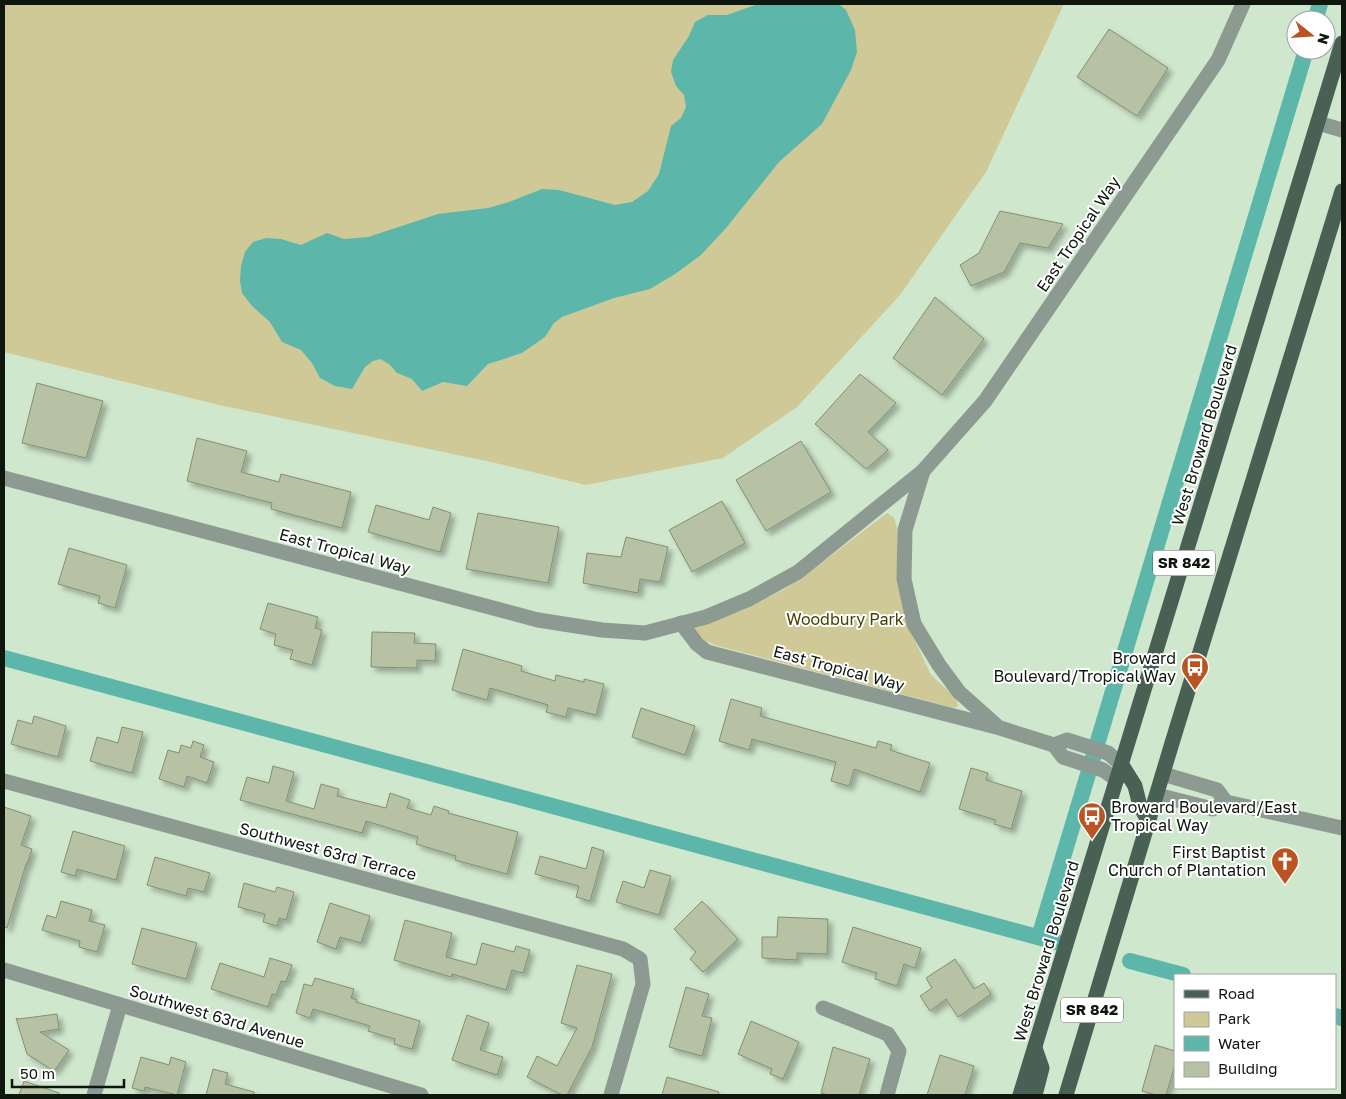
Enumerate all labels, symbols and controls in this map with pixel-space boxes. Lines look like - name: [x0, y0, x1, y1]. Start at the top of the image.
- north arrow: [1286, 10, 1336, 60]
- text: N: [1314, 31, 1334, 47]
- street label: East Tropical Way: [1032, 172, 1124, 296]
- street label: West Broward Boulevard: [1167, 342, 1241, 528]
- street label: East Tropical Way: [277, 524, 413, 578]
- road number: SR 842: [1153, 550, 1215, 576]
- park label: Woodbury Park: [786, 609, 904, 629]
- street label: East Tropical Way: [771, 641, 907, 695]
- place label: Broward Boulevard/Tropical Way: [993, 648, 1176, 686]
- bus stop icon: Broward Boulevard/Tropical Way: [1180, 652, 1210, 691]
- place label: Broward Boulevard/East Tropical Way: [1111, 797, 1297, 835]
- bus stop icon: Broward Boulevard/East Tropical Way: [1077, 801, 1107, 840]
- street label: Southwest 63rd Terrace: [237, 818, 419, 884]
- place label: First Baptist Church of Plantation: [1108, 842, 1266, 880]
- church icon: First Baptist Church of Plantation: [1270, 846, 1300, 885]
- street label: West Broward Boulevard: [1009, 858, 1083, 1044]
- legend: [1174, 974, 1336, 1089]
- street label: Southwest 63rd Avenue: [127, 980, 307, 1052]
- text: Road: [1218, 984, 1255, 1002]
- road number: SR 842: [1061, 998, 1123, 1022]
- text: Park: [1218, 1009, 1251, 1027]
- text: Water: [1218, 1034, 1261, 1052]
- scale bar: [12, 1056, 125, 1088]
- text: Building: [1218, 1059, 1278, 1077]
- text: 50 m: [20, 1064, 55, 1082]

